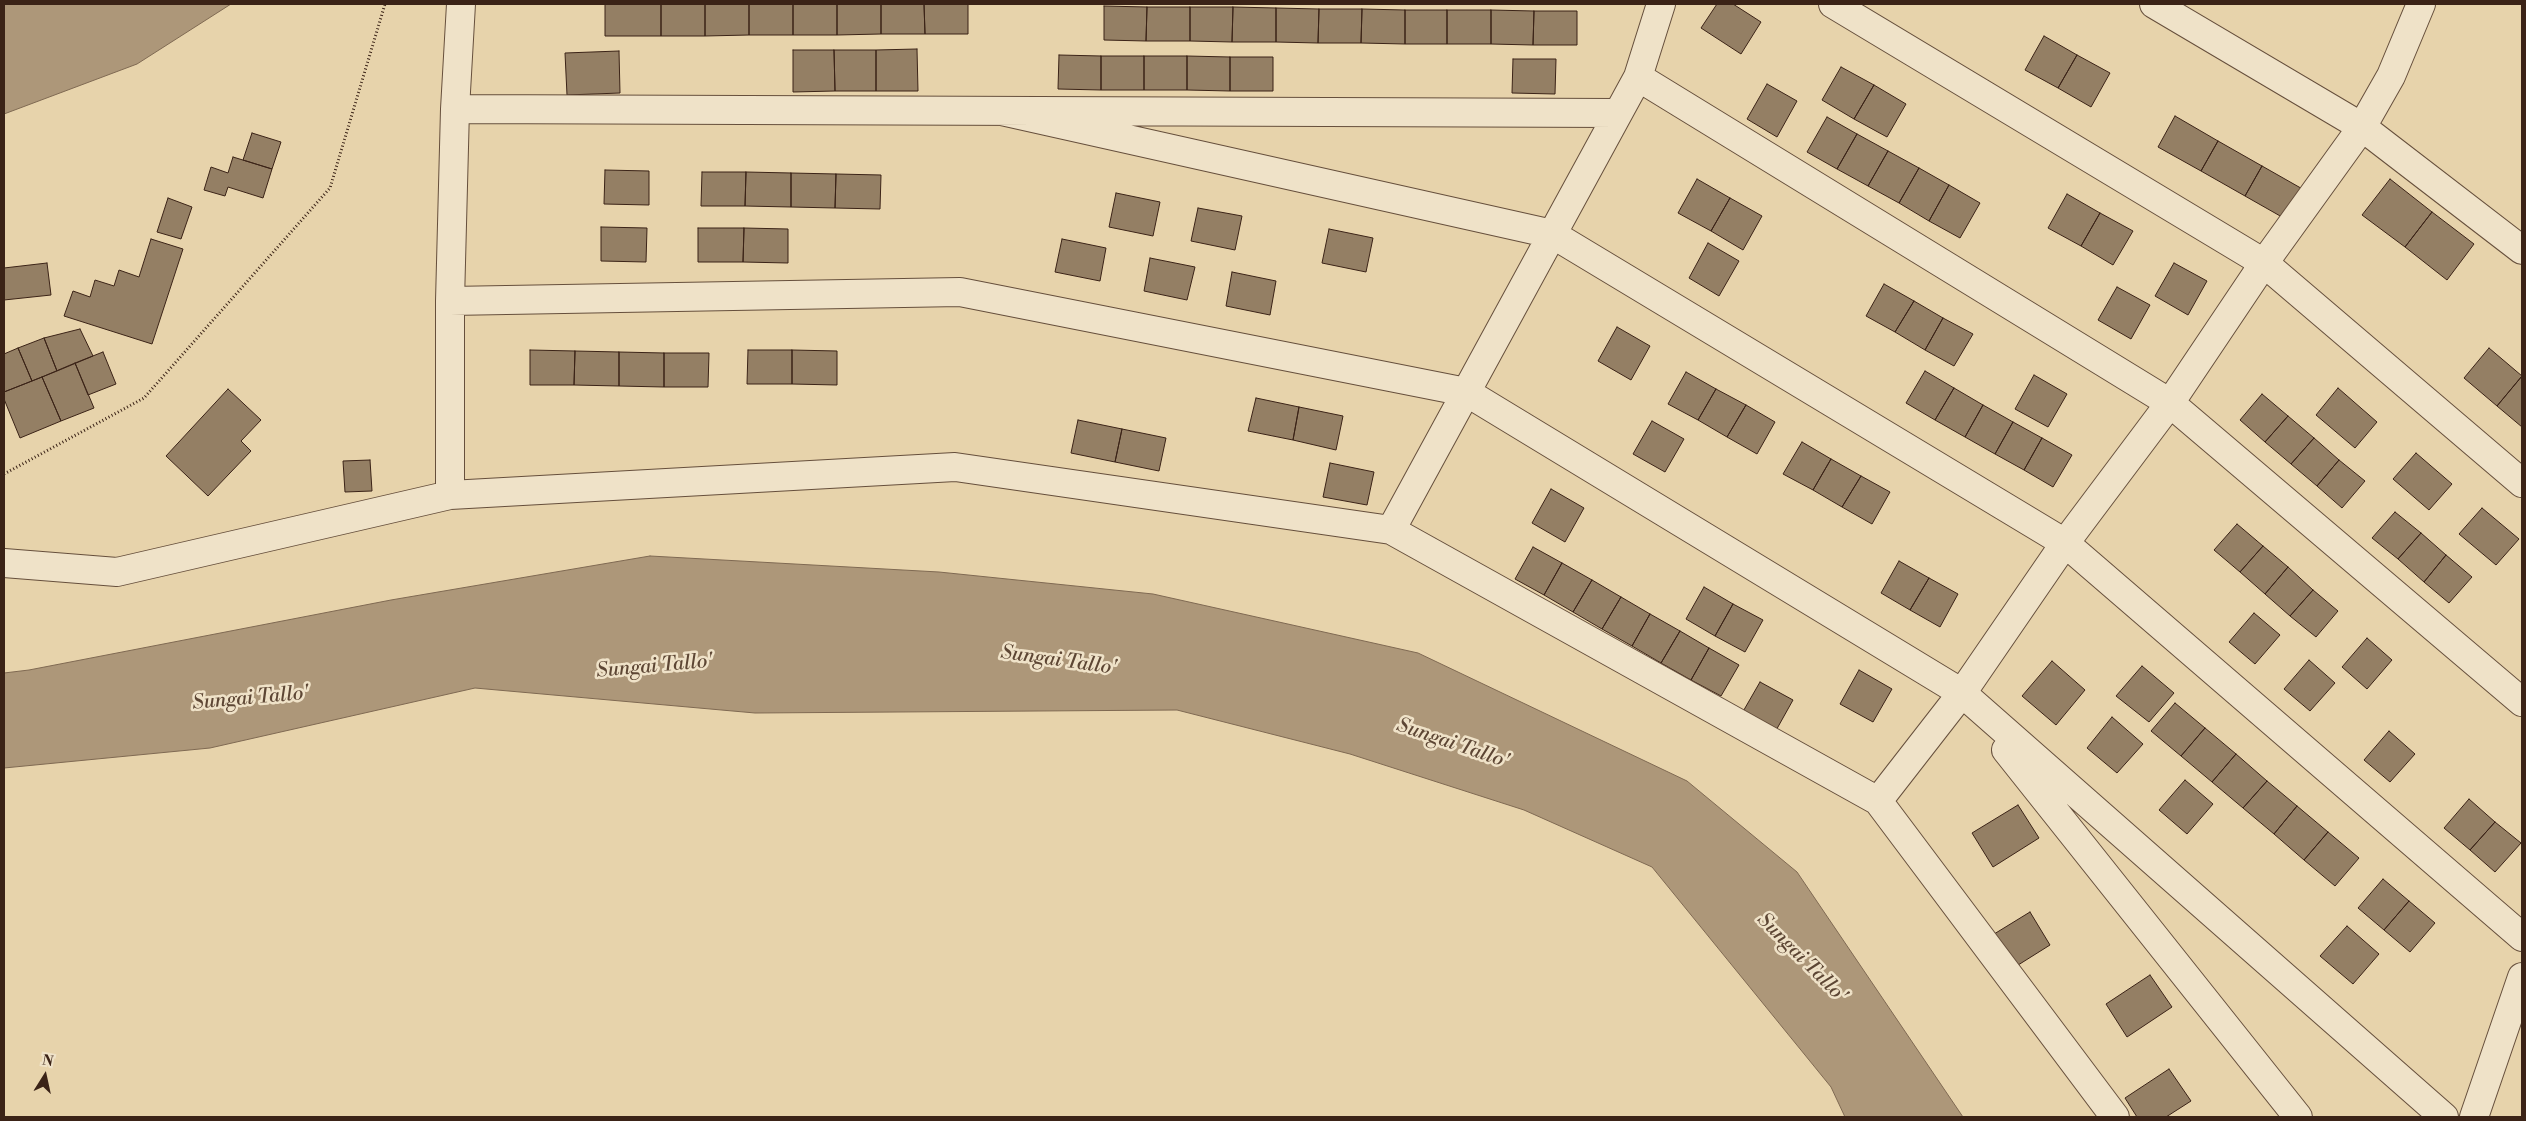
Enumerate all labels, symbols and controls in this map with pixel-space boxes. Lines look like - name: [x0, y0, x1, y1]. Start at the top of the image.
- water label: Sungai Tallo': [999, 641, 1117, 681]
- water label: Sungai Tallo': [595, 650, 713, 684]
- water label: Sungai Tallo': [191, 682, 309, 716]
- water label: Sungai Tallo': [1393, 714, 1511, 774]
- water label: Sungai Tallo': [1752, 909, 1850, 1007]
- north arrow: [20, 1051, 70, 1101]
- text: N: [41, 1051, 55, 1071]

